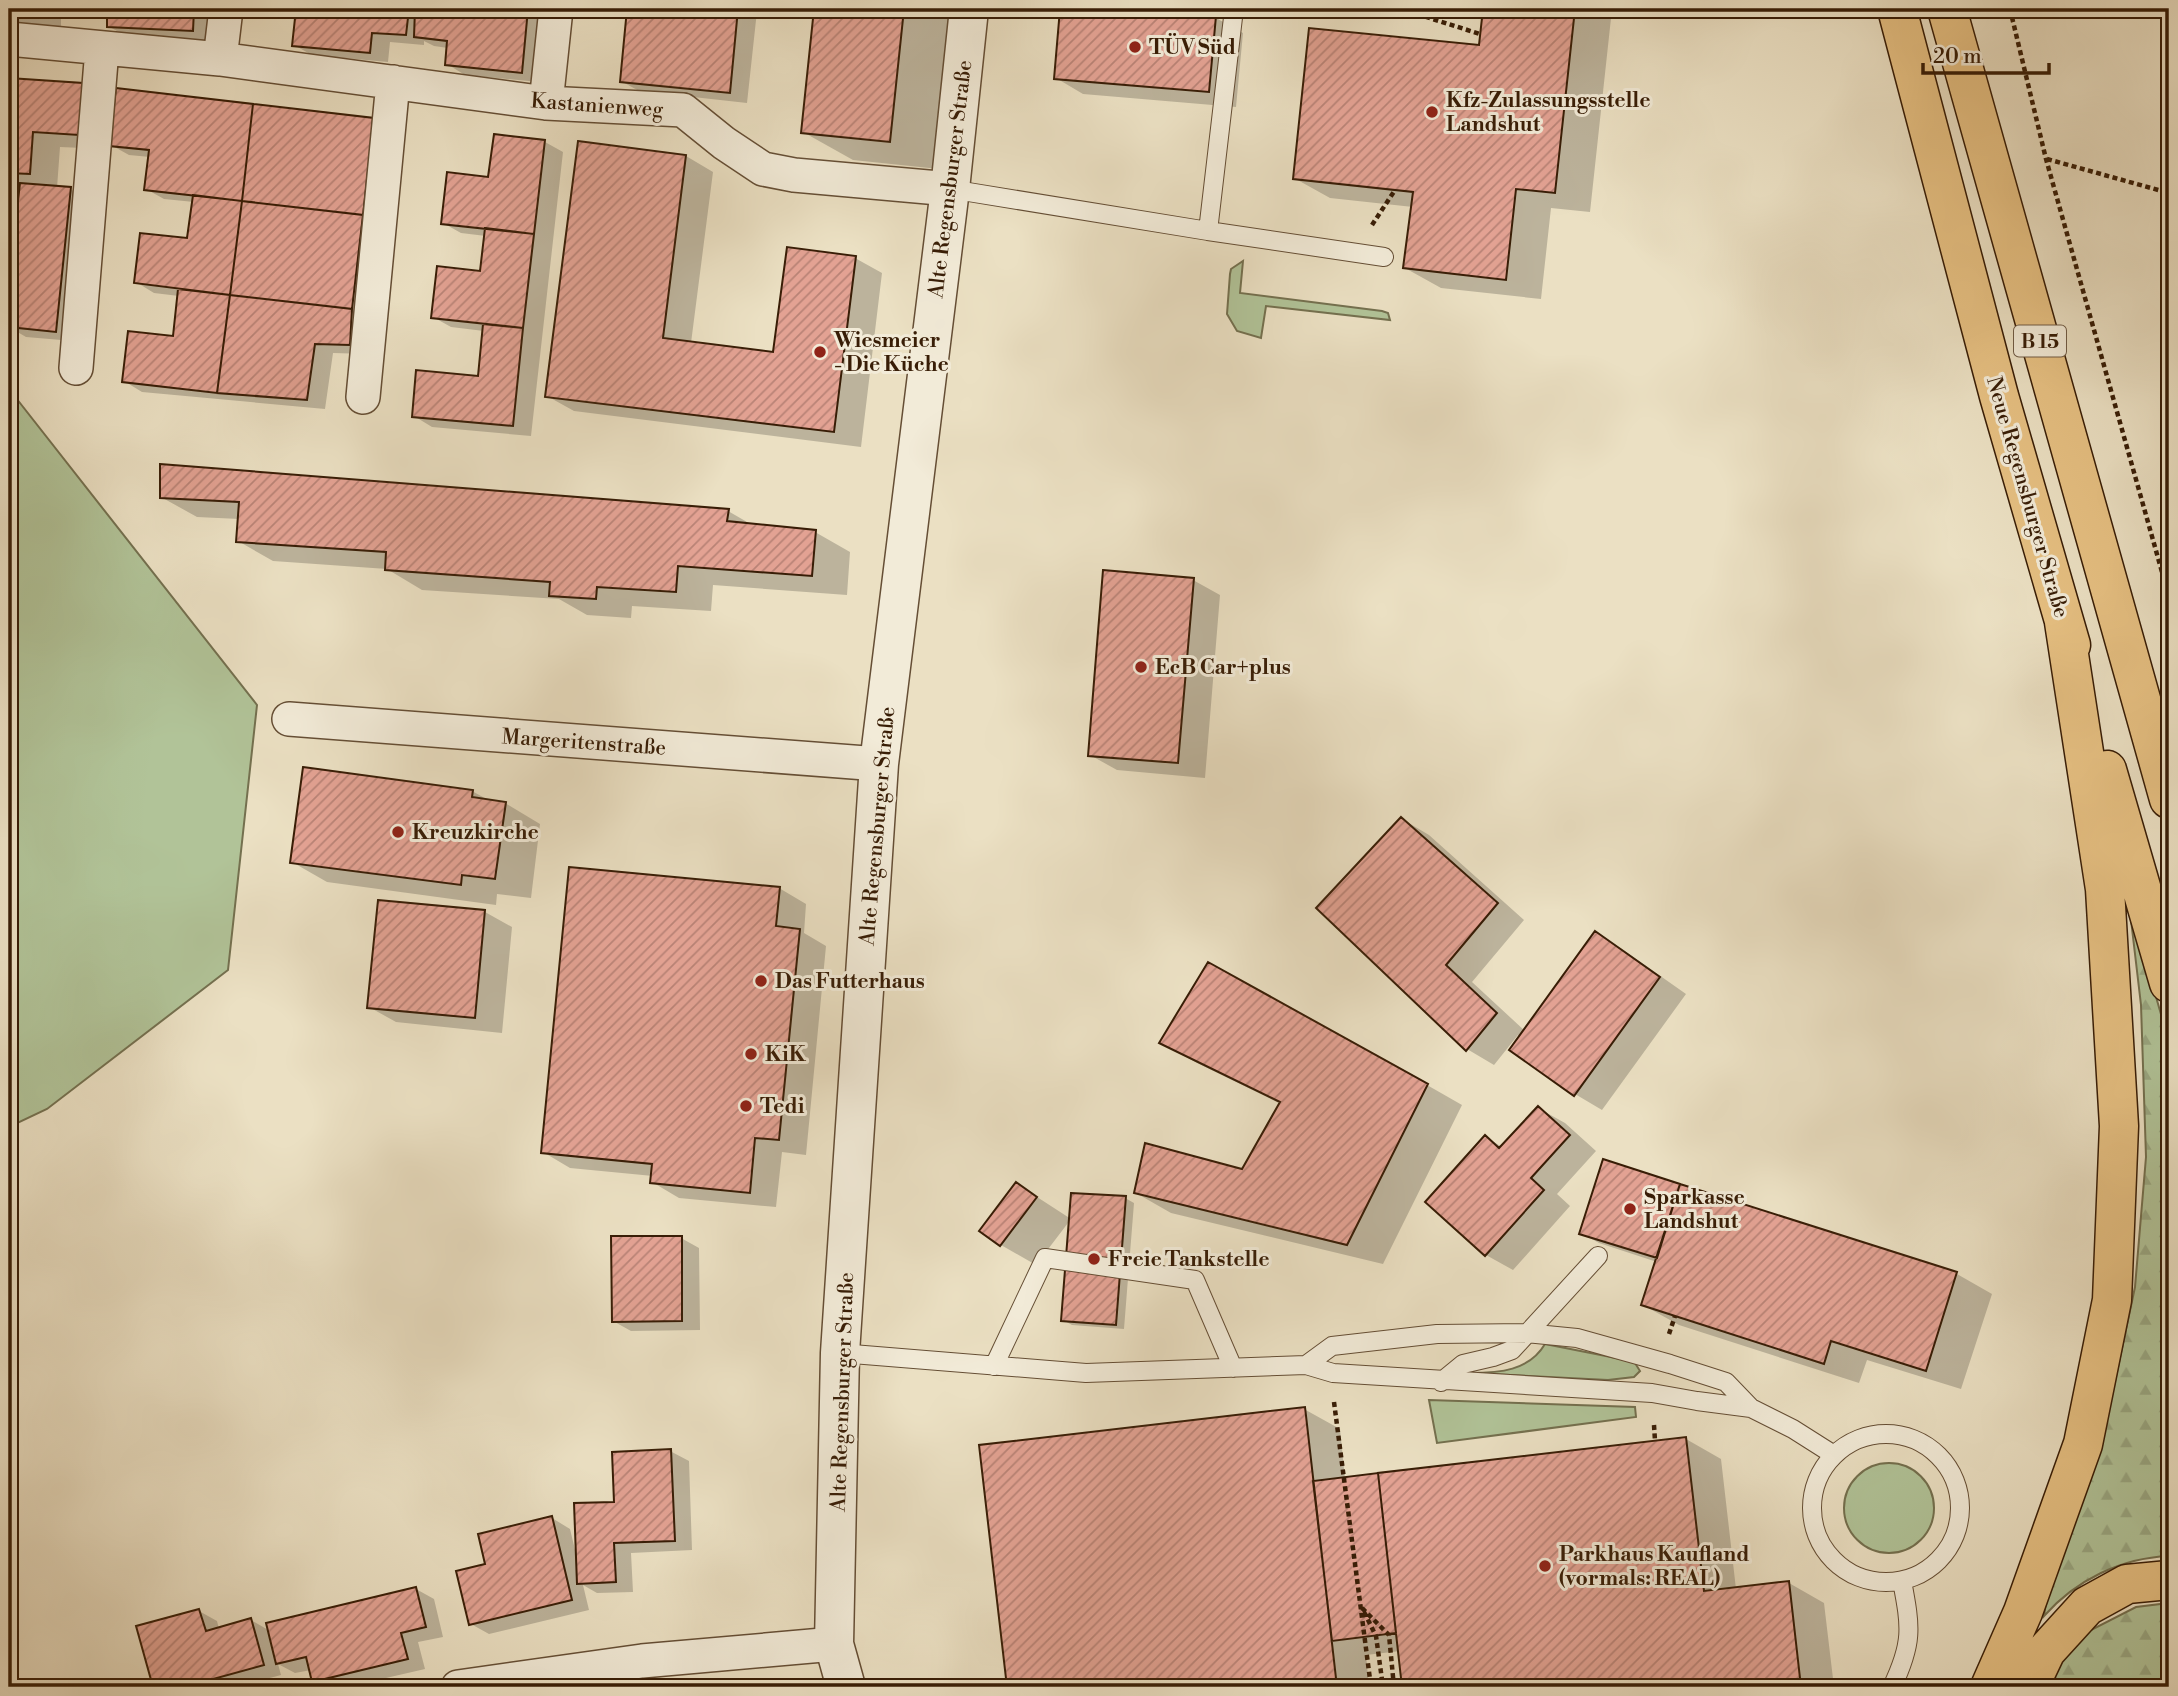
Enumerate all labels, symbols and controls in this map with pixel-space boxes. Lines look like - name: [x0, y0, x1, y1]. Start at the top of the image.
- place label: TÜV Süd: [1149, 32, 1236, 61]
- scale bar: [1923, 32, 2048, 76]
- marker: TÜV Süd: [1127, 39, 1143, 55]
- text: 20 m: [1933, 44, 1982, 70]
- street label: Alte Regensburger Straße: [923, 59, 979, 301]
- street label: Kastanienweg: [530, 88, 664, 124]
- place label: Kfz-Zulassungsstelle Landshut: [1446, 88, 1651, 138]
- marker: Kfz-Zulassungsstelle Landshut: [1424, 104, 1440, 120]
- road number: B 15: [2014, 326, 2066, 356]
- place label: Wiesmeier - Die Küche: [833, 328, 949, 378]
- marker: Wiesmeier - Die Küche: [812, 344, 828, 360]
- street label: Neue Regensburger Straße: [1980, 374, 2074, 621]
- place label: EcB Car+plus: [1155, 655, 1291, 681]
- marker: EcB Car+plus: [1133, 659, 1149, 675]
- street label: Alte Regensburger Straße: [855, 706, 901, 948]
- street label: Margeritenstraße: [501, 724, 667, 762]
- place label: Kreuzkirche: [412, 820, 539, 846]
- marker: Kreuzkirche: [390, 824, 406, 840]
- place label: Das Futterhaus: [775, 969, 925, 995]
- marker: Das Futterhaus: [753, 973, 769, 989]
- place label: KiK: [765, 1042, 807, 1068]
- marker: KiK: [743, 1046, 759, 1062]
- place label: Tedi: [760, 1094, 805, 1120]
- marker: Tedi: [738, 1098, 754, 1114]
- place label: Sparkasse Landshut: [1644, 1185, 1745, 1235]
- marker: Sparkasse Landshut: [1622, 1201, 1638, 1217]
- place label: Freie Tankstelle: [1108, 1247, 1270, 1273]
- marker: Freie Tankstelle: [1086, 1251, 1102, 1267]
- street label: Alte Regensburger Straße: [826, 1272, 860, 1513]
- place label: Parkhaus Kaufland (vormals: REAL): [1559, 1542, 1749, 1592]
- marker: Parkhaus Kaufland (vormals: REAL): [1537, 1558, 1553, 1574]

